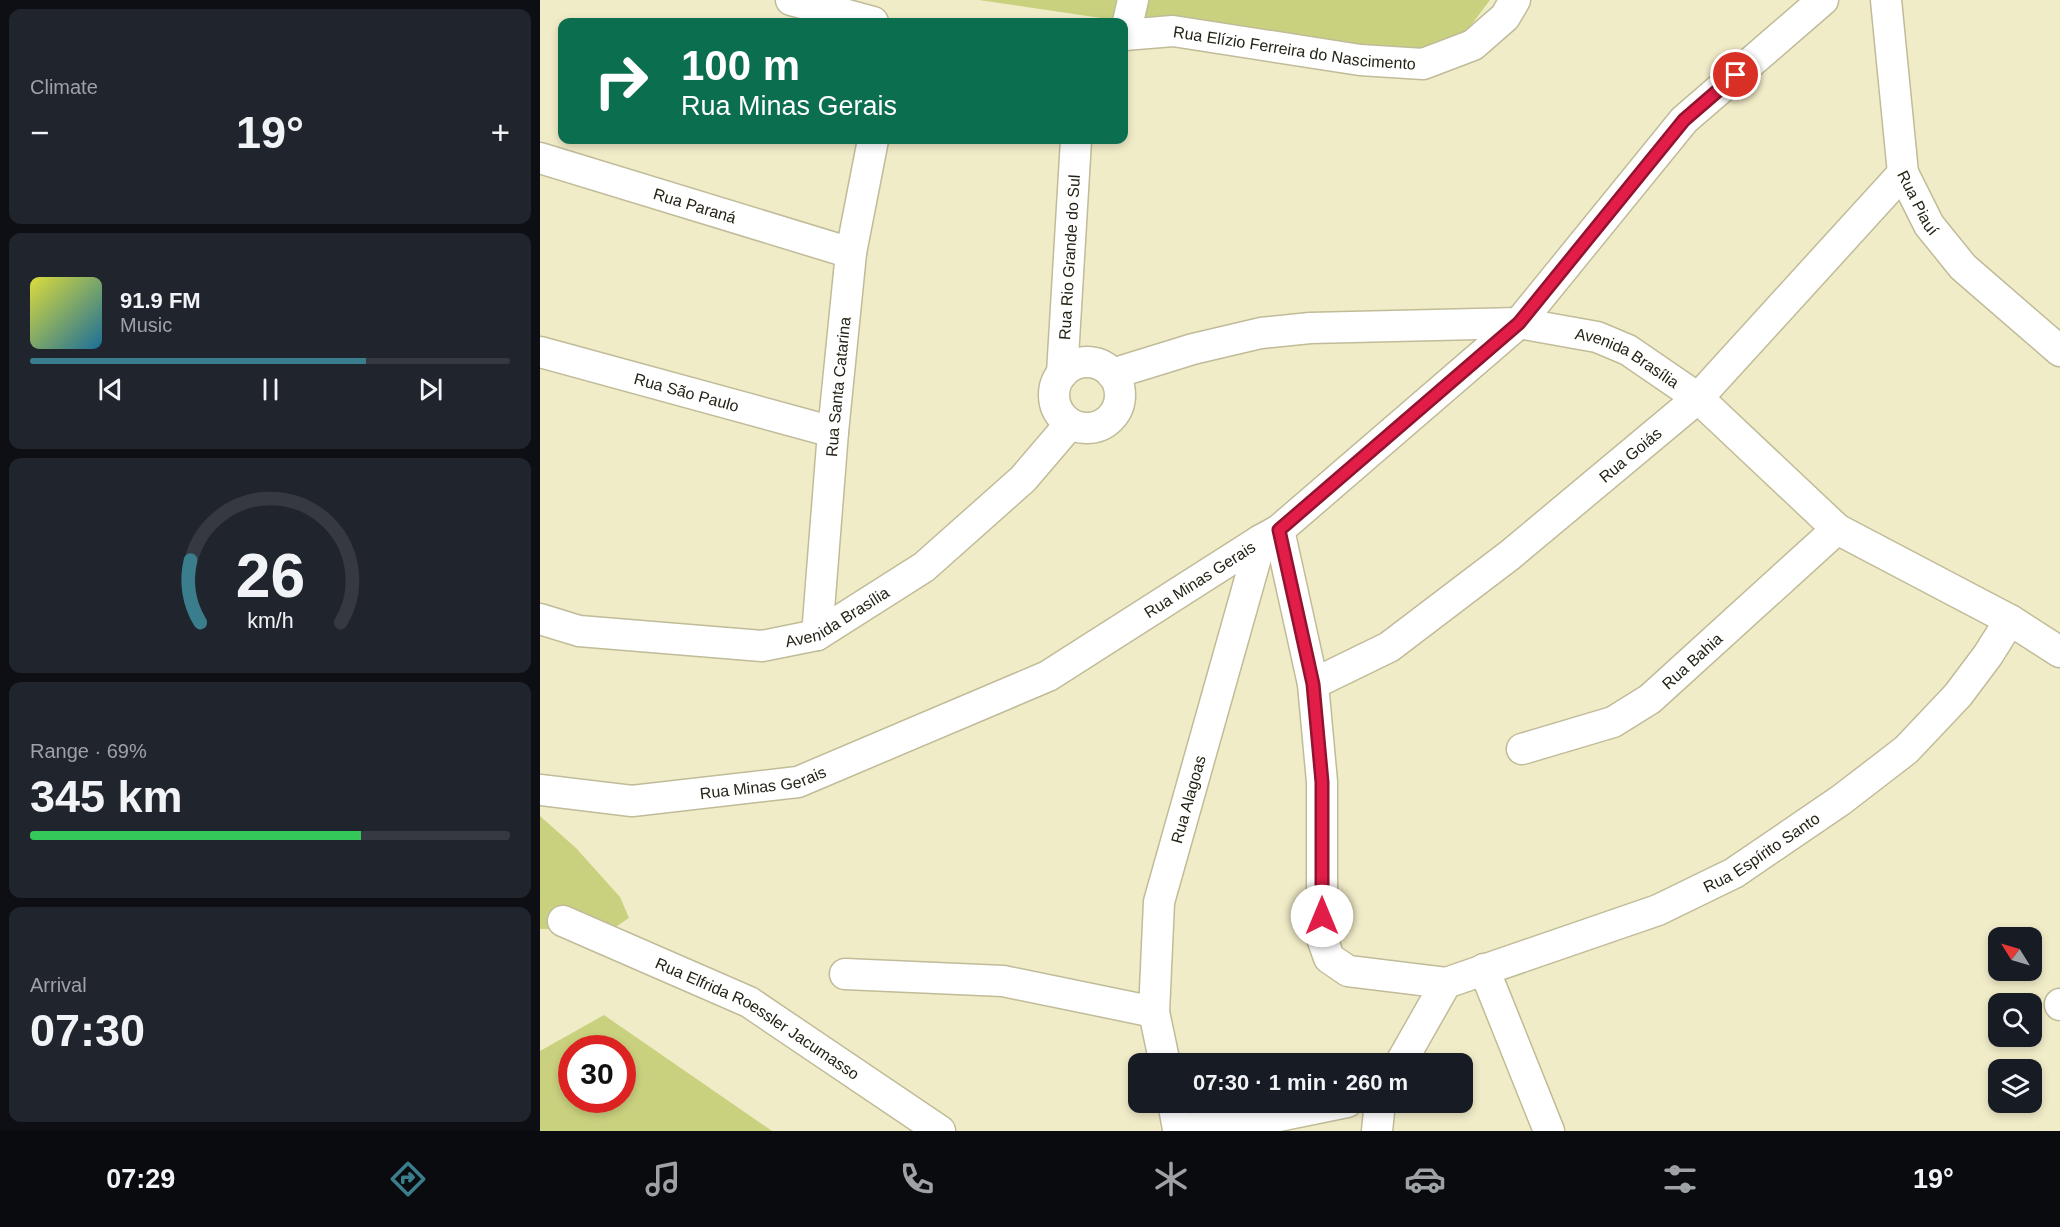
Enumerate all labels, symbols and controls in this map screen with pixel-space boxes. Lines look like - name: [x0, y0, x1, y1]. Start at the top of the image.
- street label: Rua Elízio Ferreira do Nascimento: [1172, 23, 1416, 73]
- icon: right: [582, 42, 660, 120]
- text: 100 m: [681, 42, 800, 89]
- pin: [1710, 49, 1761, 100]
- icon: arrive: [1719, 58, 1752, 91]
- text: Climate: [30, 76, 98, 98]
- text: Rua Minas Gerais: [681, 91, 897, 121]
- text: 19°: [236, 107, 304, 158]
- text: −: [30, 114, 49, 151]
- text: +: [491, 114, 510, 151]
- street label: Rua Piauí: [1894, 168, 1942, 239]
- street label: Rua Rio Grande do Sul: [1056, 174, 1083, 340]
- street label: Rua Paraná: [651, 185, 738, 226]
- text: 91.9 FM: [120, 288, 201, 313]
- text: Music: [120, 314, 172, 336]
- street label: Rua Santa Catarina: [823, 316, 854, 458]
- street label: Avenida Brasília: [1574, 325, 1682, 391]
- street label: Rua São Paulo: [632, 370, 741, 415]
- icon: previous: [94, 373, 127, 406]
- icon: pause: [254, 373, 287, 406]
- icon: next: [414, 373, 447, 406]
- street label: Rua Goiás: [1596, 424, 1665, 486]
- street label: Rua Minas Gerais: [1141, 538, 1258, 621]
- text: 26: [235, 541, 305, 610]
- street label: Avenida Brasília: [784, 584, 892, 650]
- text: km/h: [247, 609, 293, 633]
- street label: Rua Bahia: [1659, 630, 1726, 693]
- text: Range · 69%: [30, 740, 147, 762]
- street label: Rua Alagoas: [1168, 753, 1209, 845]
- street label: Rua Minas Gerais: [699, 763, 829, 802]
- text: 345 km: [30, 771, 183, 822]
- street label: Rua Espírito Santo: [1701, 809, 1823, 896]
- position arrow: [1290, 884, 1354, 948]
- north arrow: [1988, 927, 2042, 981]
- map controls: [1988, 927, 2042, 1113]
- street label: Rua Elfrida Roessler Jacumasso: [653, 954, 862, 1083]
- text: Arrival: [30, 974, 87, 996]
- button: search: [1988, 993, 2042, 1047]
- text: 07:30: [30, 1005, 145, 1056]
- speed limit sign: 30: [558, 1035, 636, 1113]
- button: layers: [1988, 1059, 2042, 1113]
- text: 07:30 · 1 min · 260 m: [1193, 1070, 1408, 1095]
- icon: directions: [387, 1158, 429, 1200]
- icon: music: [642, 1158, 684, 1200]
- icon: phone: [896, 1158, 938, 1200]
- icon: climate: [1150, 1158, 1192, 1200]
- icon: car: [1404, 1158, 1446, 1200]
- icon: filters: [1659, 1158, 1701, 1200]
- text: 07:29: [106, 1164, 175, 1194]
- text: 19°: [1913, 1164, 1954, 1194]

